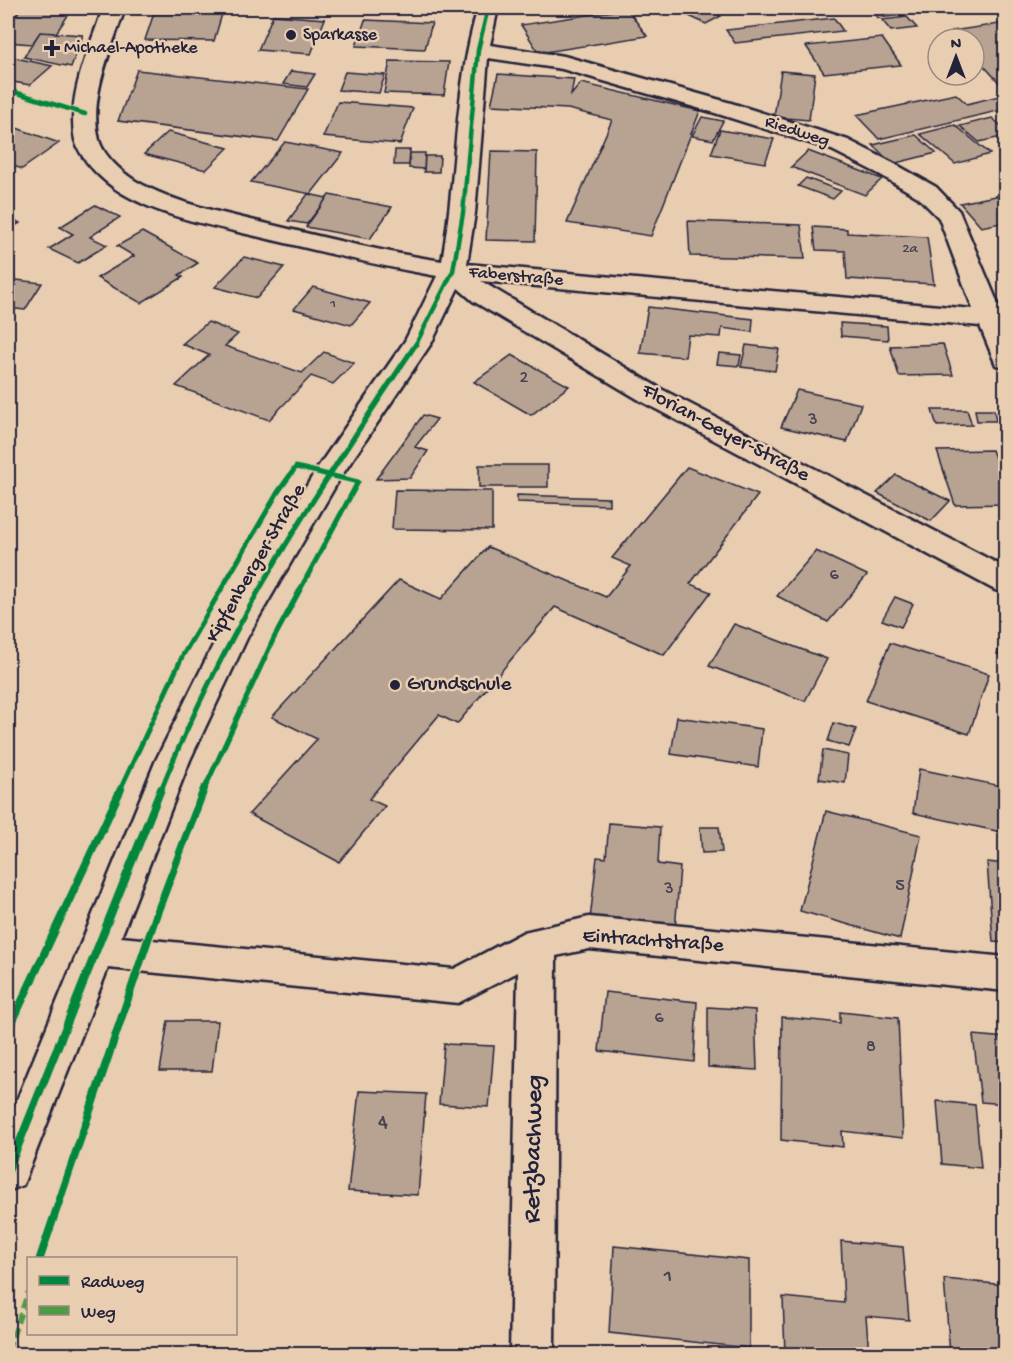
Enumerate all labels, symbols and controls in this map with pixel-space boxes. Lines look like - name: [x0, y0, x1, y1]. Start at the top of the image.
- place label: Sparkasse: [303, 25, 378, 46]
- north arrow: [926, 27, 986, 87]
- marker: Sparkasse: [284, 28, 298, 42]
- text: N: [951, 36, 962, 55]
- place label: Michael-Apotheke: [64, 38, 198, 59]
- marker: Michael-Apotheke: [45, 41, 59, 55]
- street label: Riedweg: [762, 112, 832, 152]
- house number: 2a: [902, 240, 919, 258]
- street label: Faberstraße: [467, 262, 565, 292]
- house number: 1: [329, 295, 336, 313]
- house number: 2: [520, 368, 529, 389]
- street label: Florian-Geyer-Straße: [636, 379, 814, 489]
- house number: 3: [807, 410, 818, 431]
- street label: Kipfenberger Straße: [201, 479, 313, 648]
- house number: 6: [829, 565, 839, 586]
- place label: Grundschule: [407, 673, 512, 698]
- marker: Grundschule: [388, 678, 402, 692]
- house number: 5: [895, 876, 905, 897]
- house number: 3: [663, 879, 674, 900]
- street label: Eintrachtstraße: [582, 925, 725, 959]
- house number: 6: [654, 1008, 664, 1029]
- house number: 8: [866, 1037, 876, 1058]
- street label: Retzbachweg: [518, 1075, 552, 1223]
- house number: 4: [378, 1111, 388, 1136]
- legend: [27, 1257, 237, 1335]
- house number: 1: [663, 1265, 672, 1290]
- text: Radweg: [81, 1273, 144, 1294]
- text: Weg: [81, 1303, 116, 1324]

